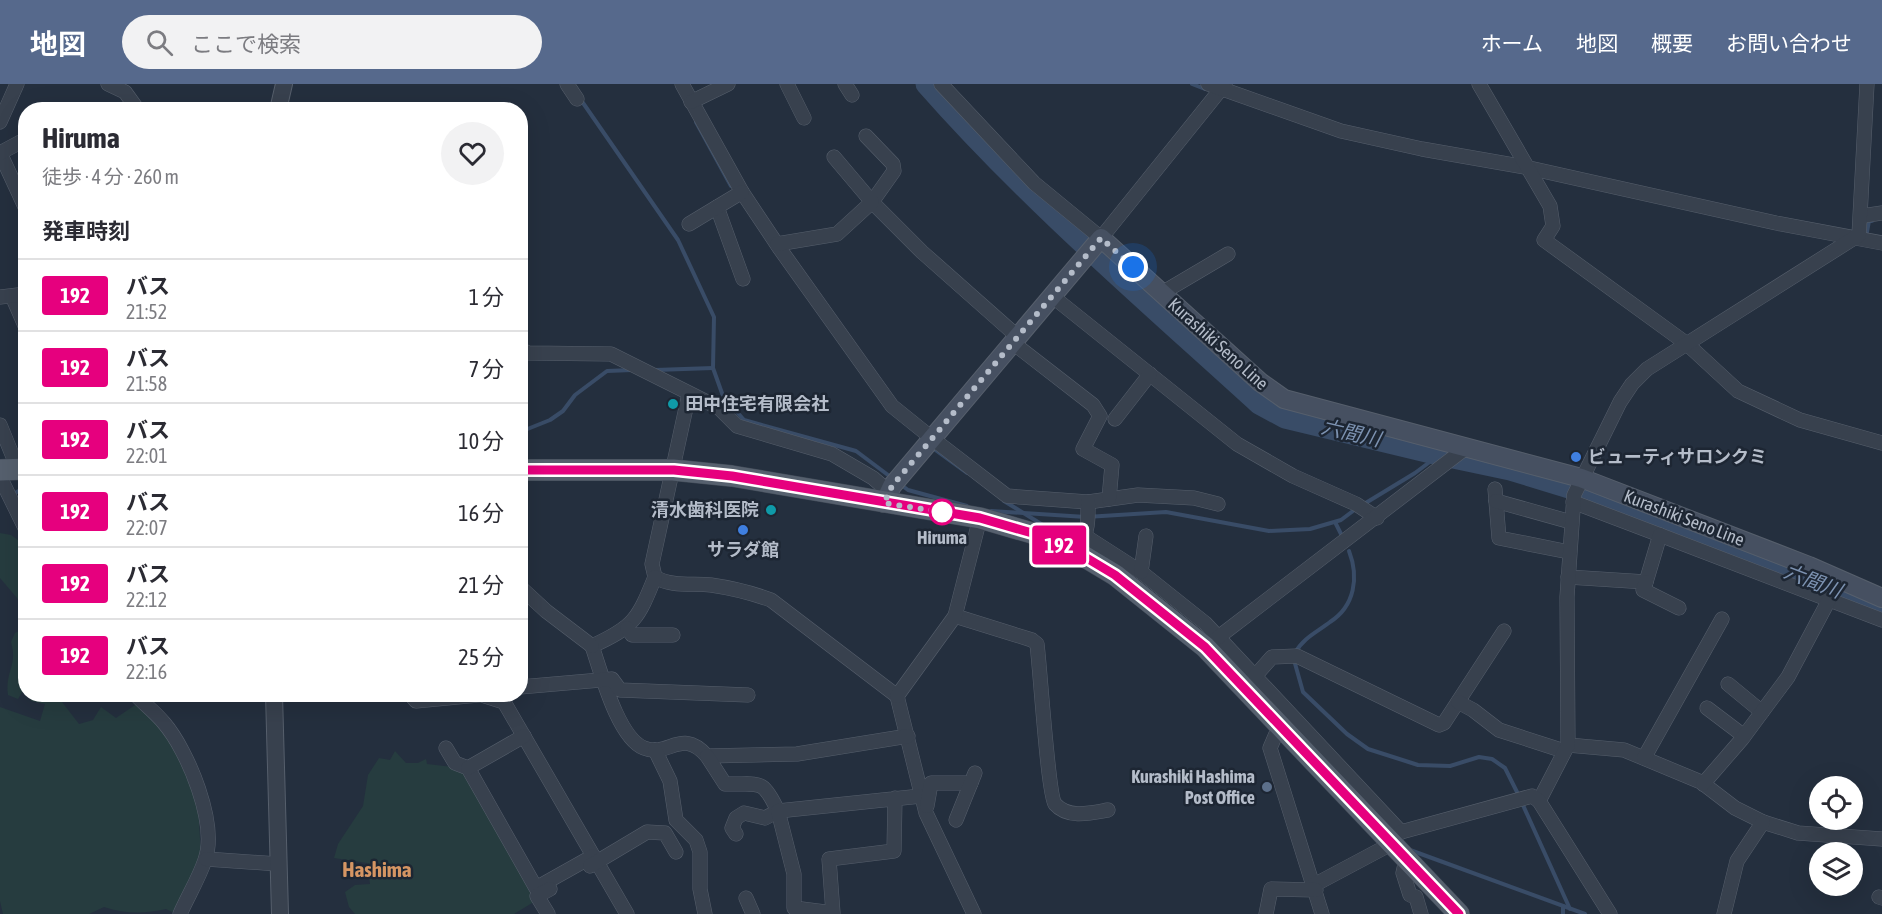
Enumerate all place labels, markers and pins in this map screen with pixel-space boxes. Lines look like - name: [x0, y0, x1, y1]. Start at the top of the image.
- place label: 田中住宅有限会社: [685, 393, 829, 414]
- marker: 田中住宅有限会社: [666, 397, 680, 411]
- place label: ビューティサロンクミ: [1588, 446, 1767, 467]
- marker: ビューティサロンクミ: [1569, 450, 1583, 464]
- place label: 清水歯科医院: [651, 499, 759, 520]
- marker: Hiruma: [929, 499, 955, 525]
- marker: 清水歯科医院: [764, 503, 778, 517]
- marker: サラダ館: [736, 523, 750, 537]
- place label: Hiruma: [917, 527, 967, 548]
- place label: サラダ館: [707, 539, 779, 560]
- place label: Kurashiki Hashima Post Office: [1131, 766, 1255, 808]
- marker: Kurashiki Hashima Post Office: [1260, 780, 1274, 794]

